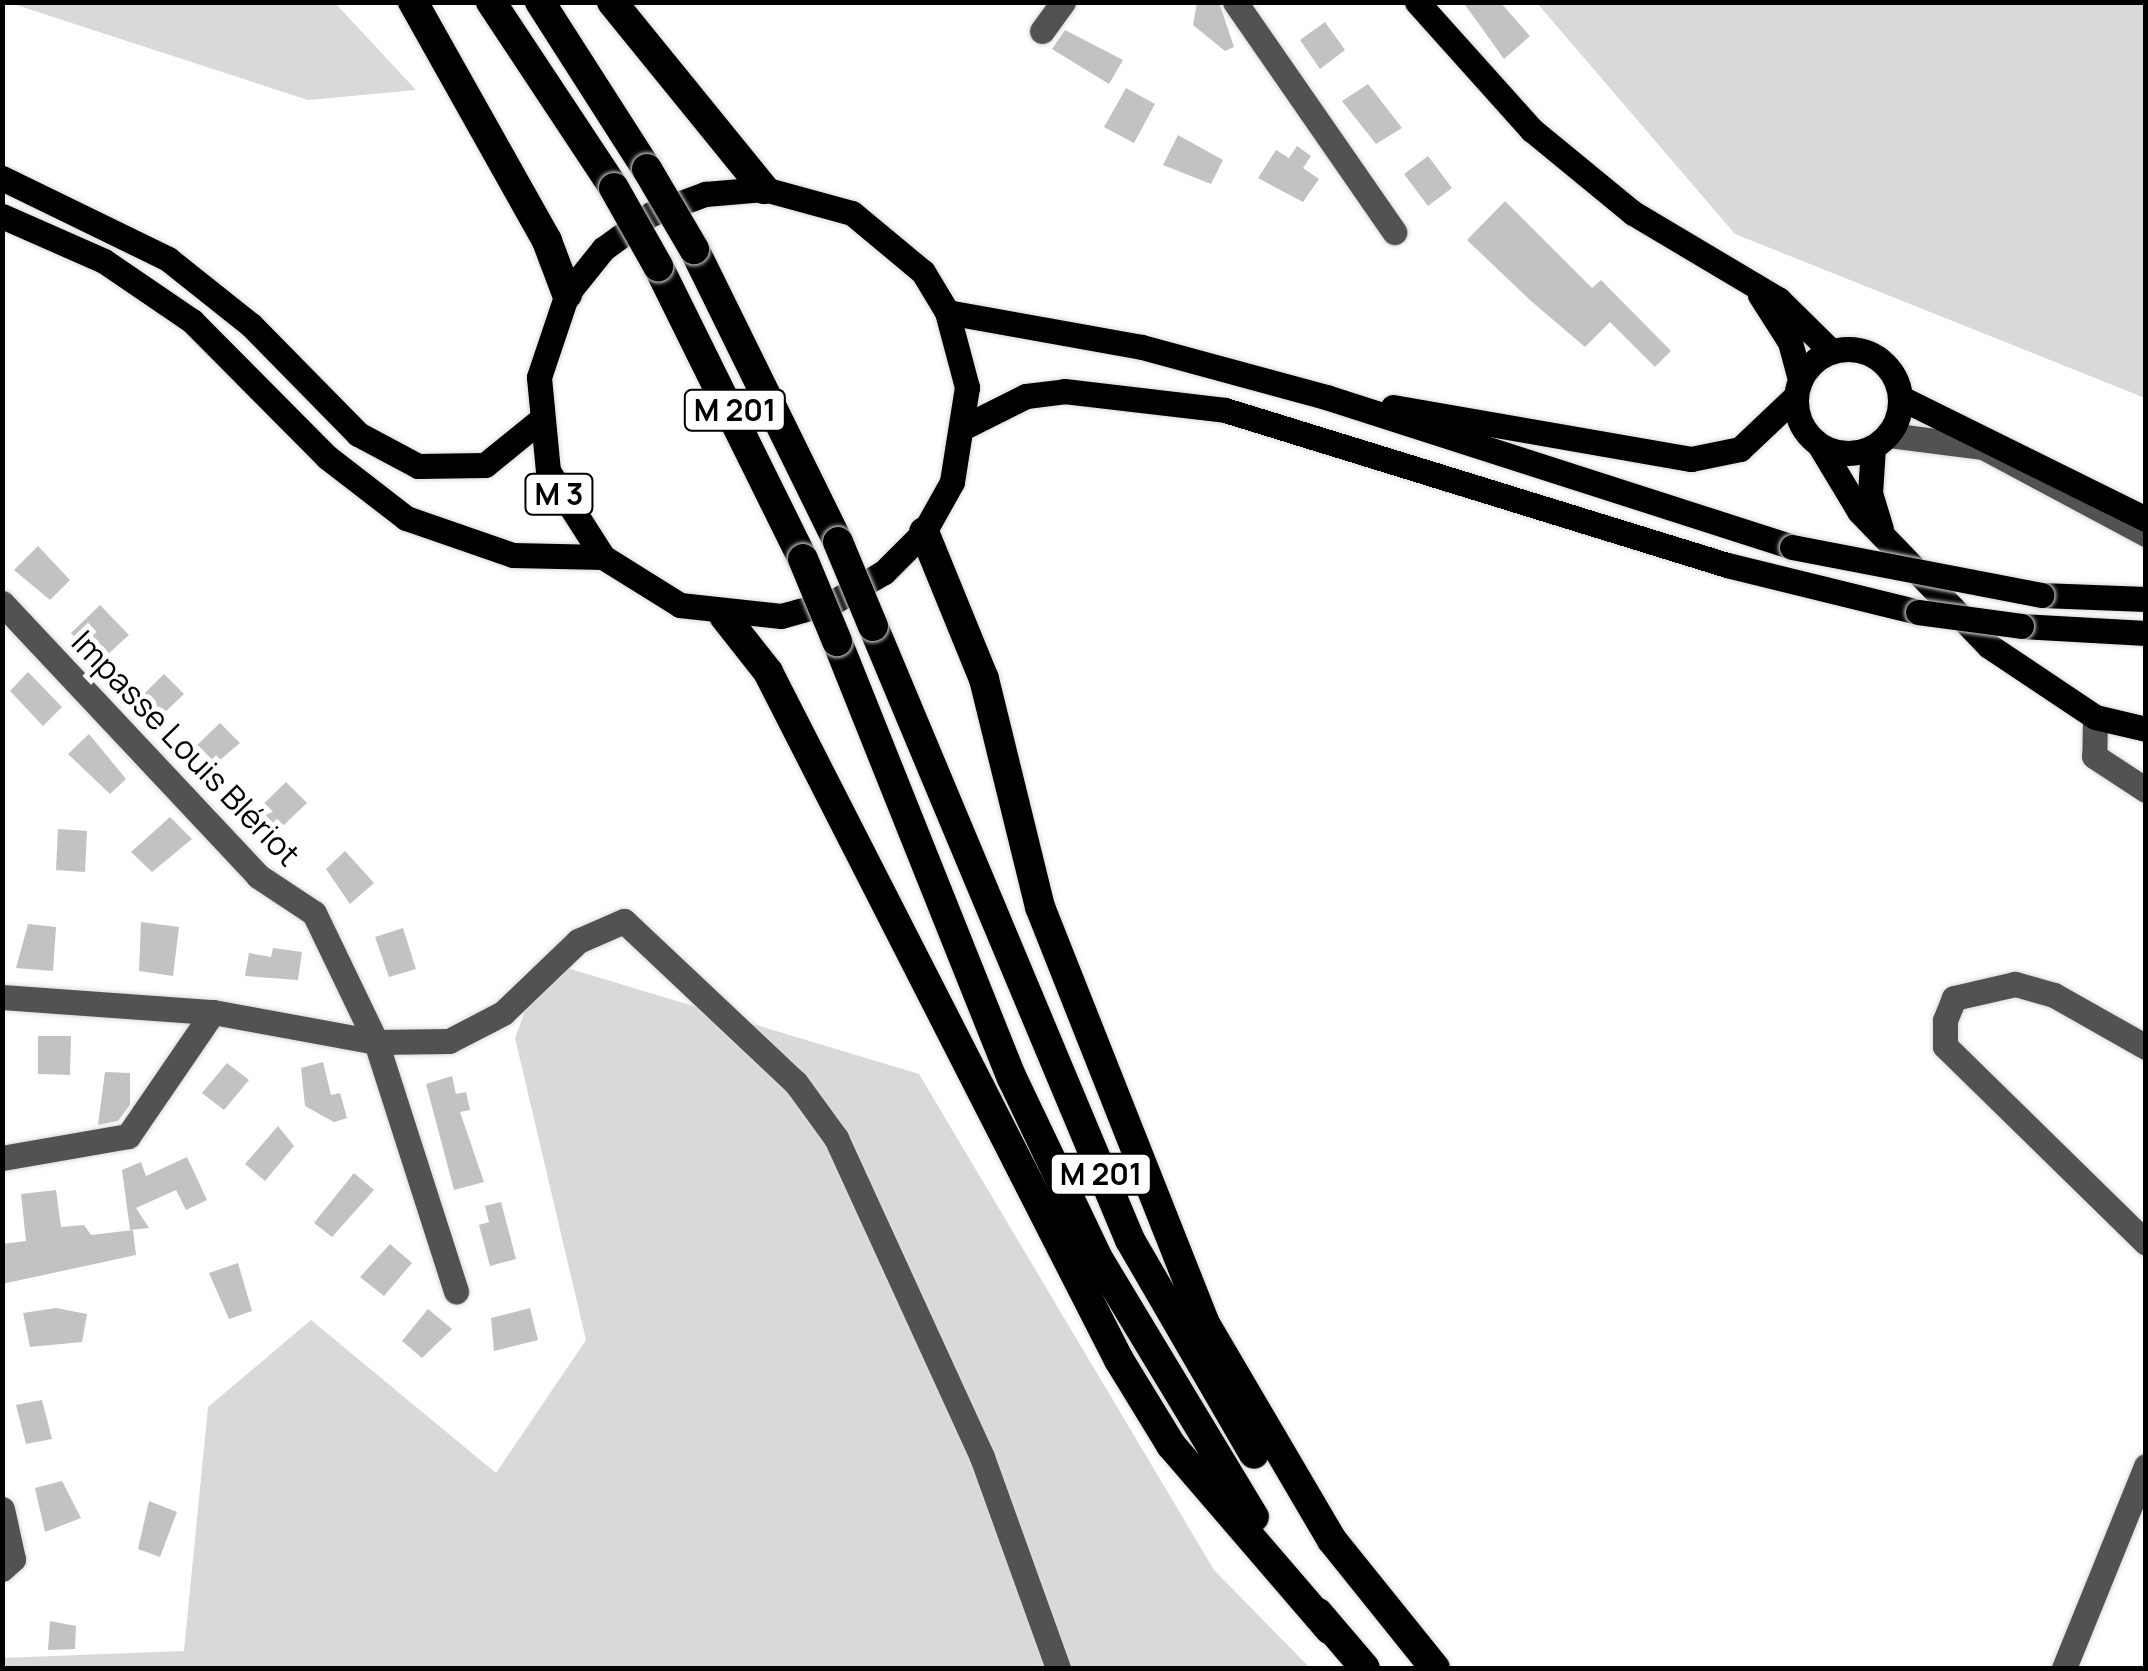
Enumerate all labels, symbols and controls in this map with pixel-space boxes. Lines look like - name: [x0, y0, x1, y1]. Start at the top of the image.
- road number: M 201: [682, 385, 788, 435]
- road number: M 3: [524, 469, 594, 519]
- street label: Impasse Louis Blériot: [64, 623, 308, 873]
- road number: M 201: [1048, 1149, 1154, 1199]

